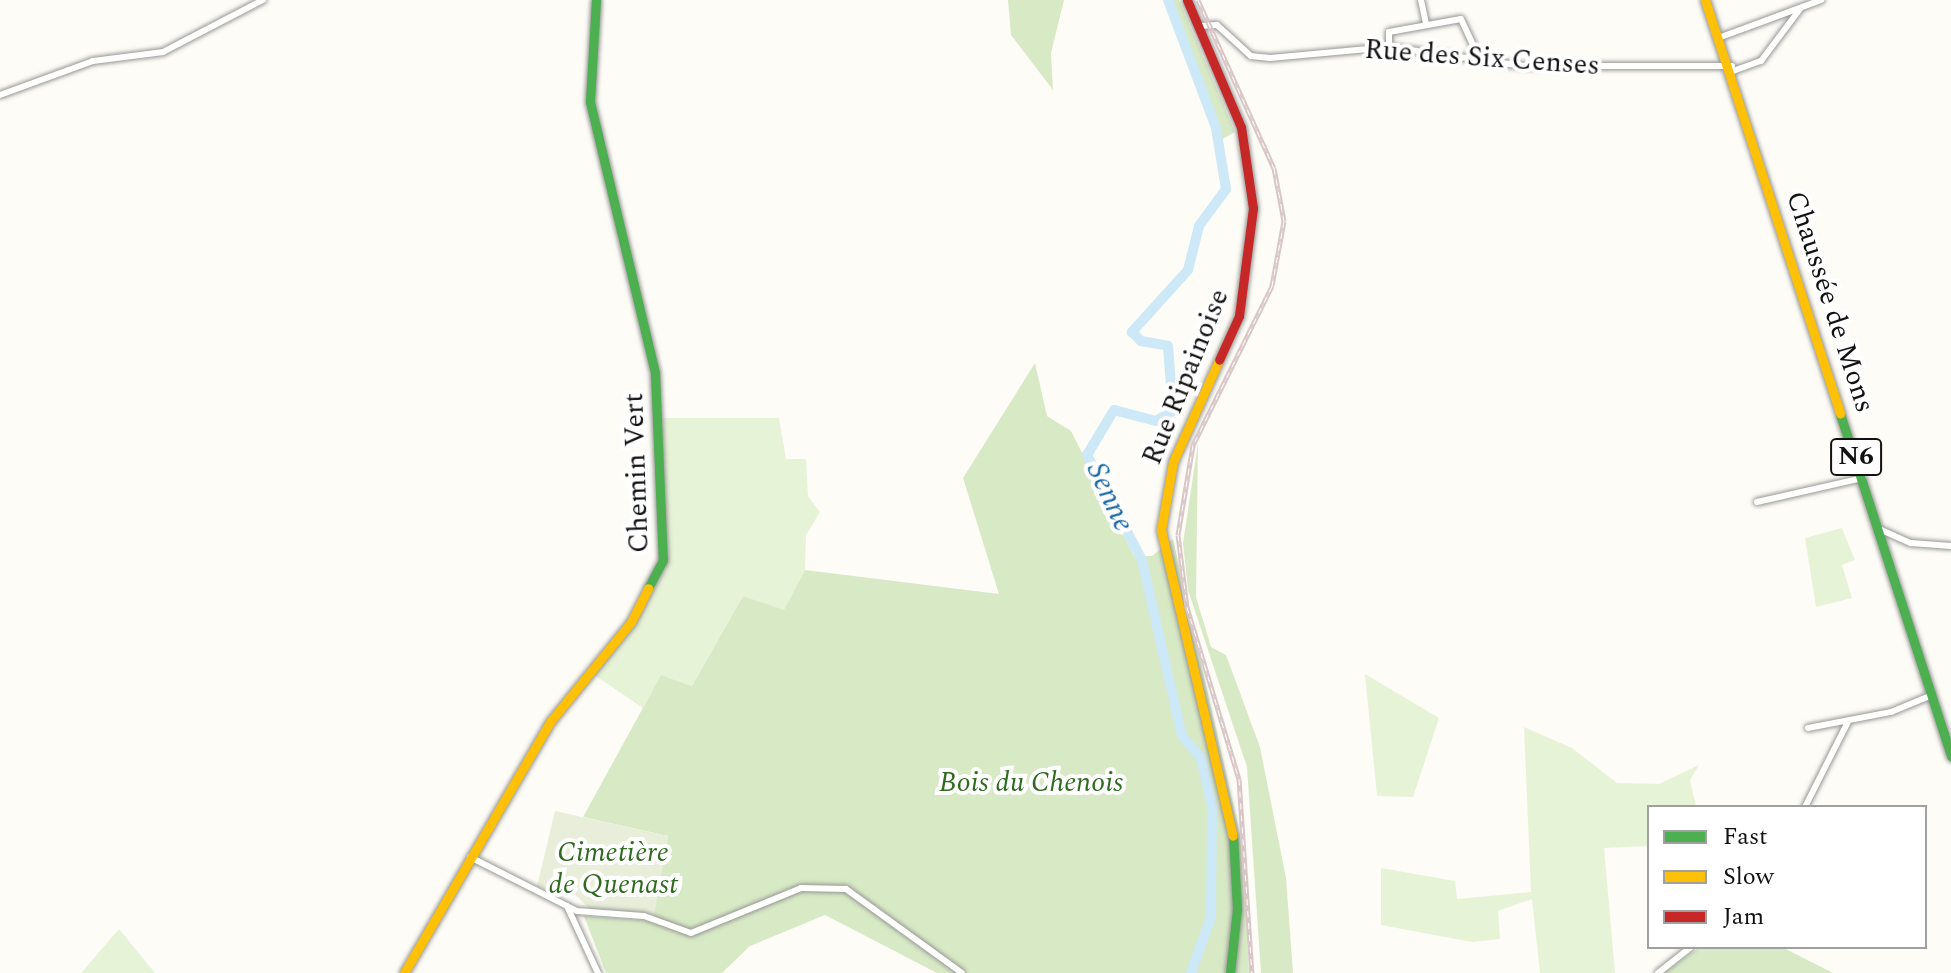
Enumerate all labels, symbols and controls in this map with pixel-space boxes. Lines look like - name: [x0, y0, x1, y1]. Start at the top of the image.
- street label: Rue des Six Censes: [1363, 33, 1601, 83]
- street label: Chaussée de Mons: [1778, 187, 1882, 417]
- street label: Rue Ripainoise: [1136, 284, 1236, 470]
- street label: Chemin Vert: [617, 392, 657, 554]
- road number: N6: [1830, 435, 1882, 479]
- water label: Senne: [1078, 457, 1142, 537]
- park label: Bois du Chenois: [939, 766, 1123, 800]
- legend: [1647, 805, 1927, 949]
- text: Fast: [1723, 819, 1768, 855]
- park label: Cimetière de Quenast: [548, 836, 678, 902]
- text: Slow: [1723, 859, 1774, 895]
- text: Jam: [1723, 899, 1764, 935]

